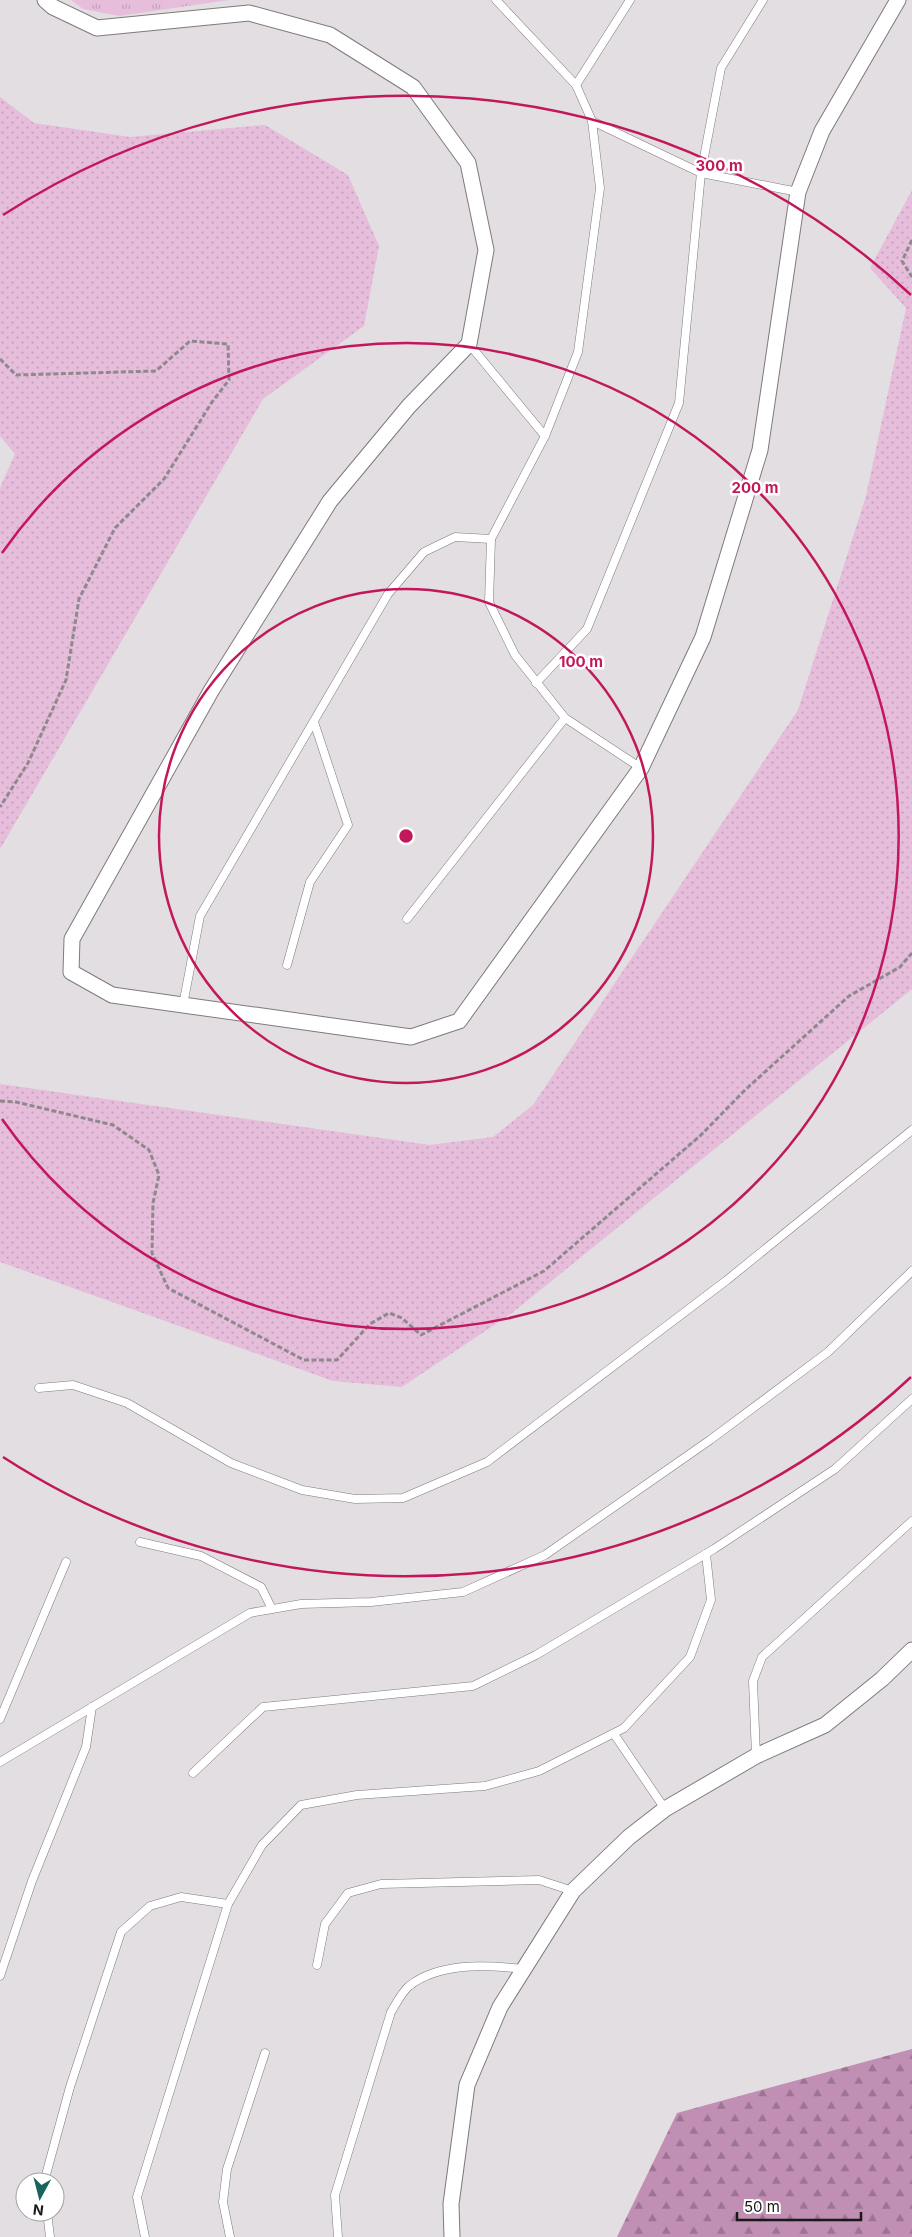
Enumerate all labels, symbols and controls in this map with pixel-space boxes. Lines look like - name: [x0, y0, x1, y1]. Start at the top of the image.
- text: 300 m: [695, 156, 743, 175]
- text: 200 m: [732, 478, 778, 497]
- text: 100 m: [559, 652, 603, 671]
- centre of rings: [397, 827, 415, 845]
- north arrow: [15, 2172, 65, 2222]
- scale bar: [737, 2190, 861, 2222]
- text: 50 m: [744, 2197, 780, 2216]
- text: N: [32, 2201, 45, 2219]

